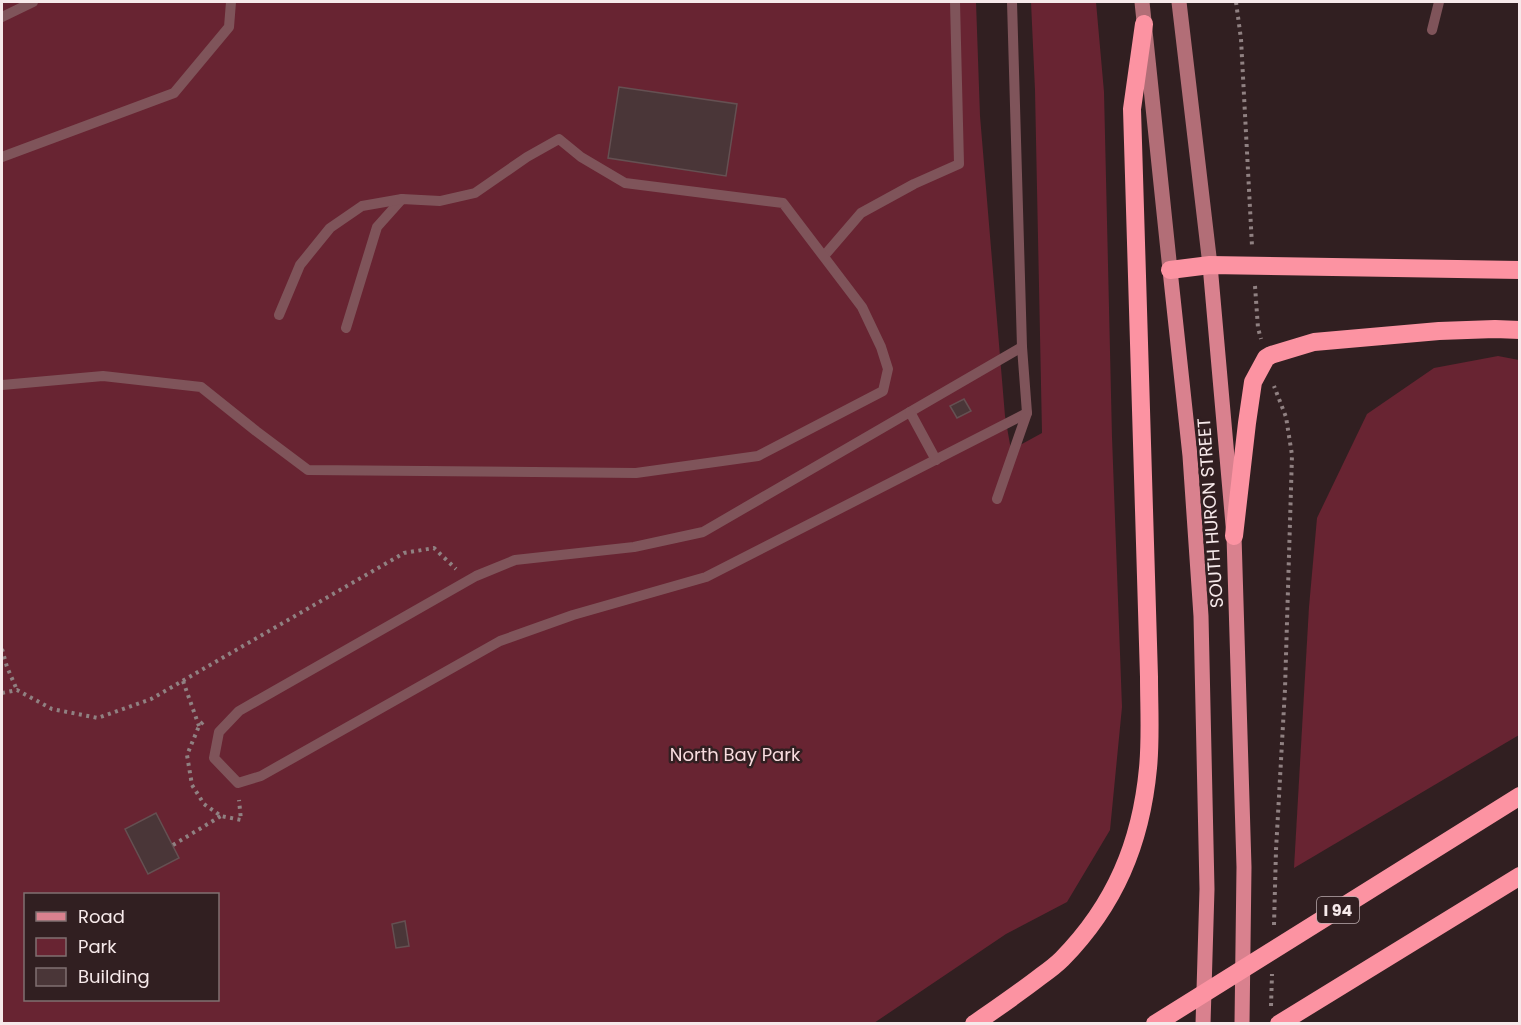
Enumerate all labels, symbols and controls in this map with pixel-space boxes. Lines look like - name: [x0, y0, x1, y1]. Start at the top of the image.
- street label: SOUTH HURON STREET: [1191, 417, 1229, 609]
- park label: North Bay Park: [670, 742, 801, 767]
- legend: [24, 893, 219, 1001]
- road number: I 94: [1317, 897, 1359, 923]
- text: Road: [78, 904, 125, 929]
- text: Park: [78, 934, 117, 959]
- text: Building: [78, 964, 150, 989]

